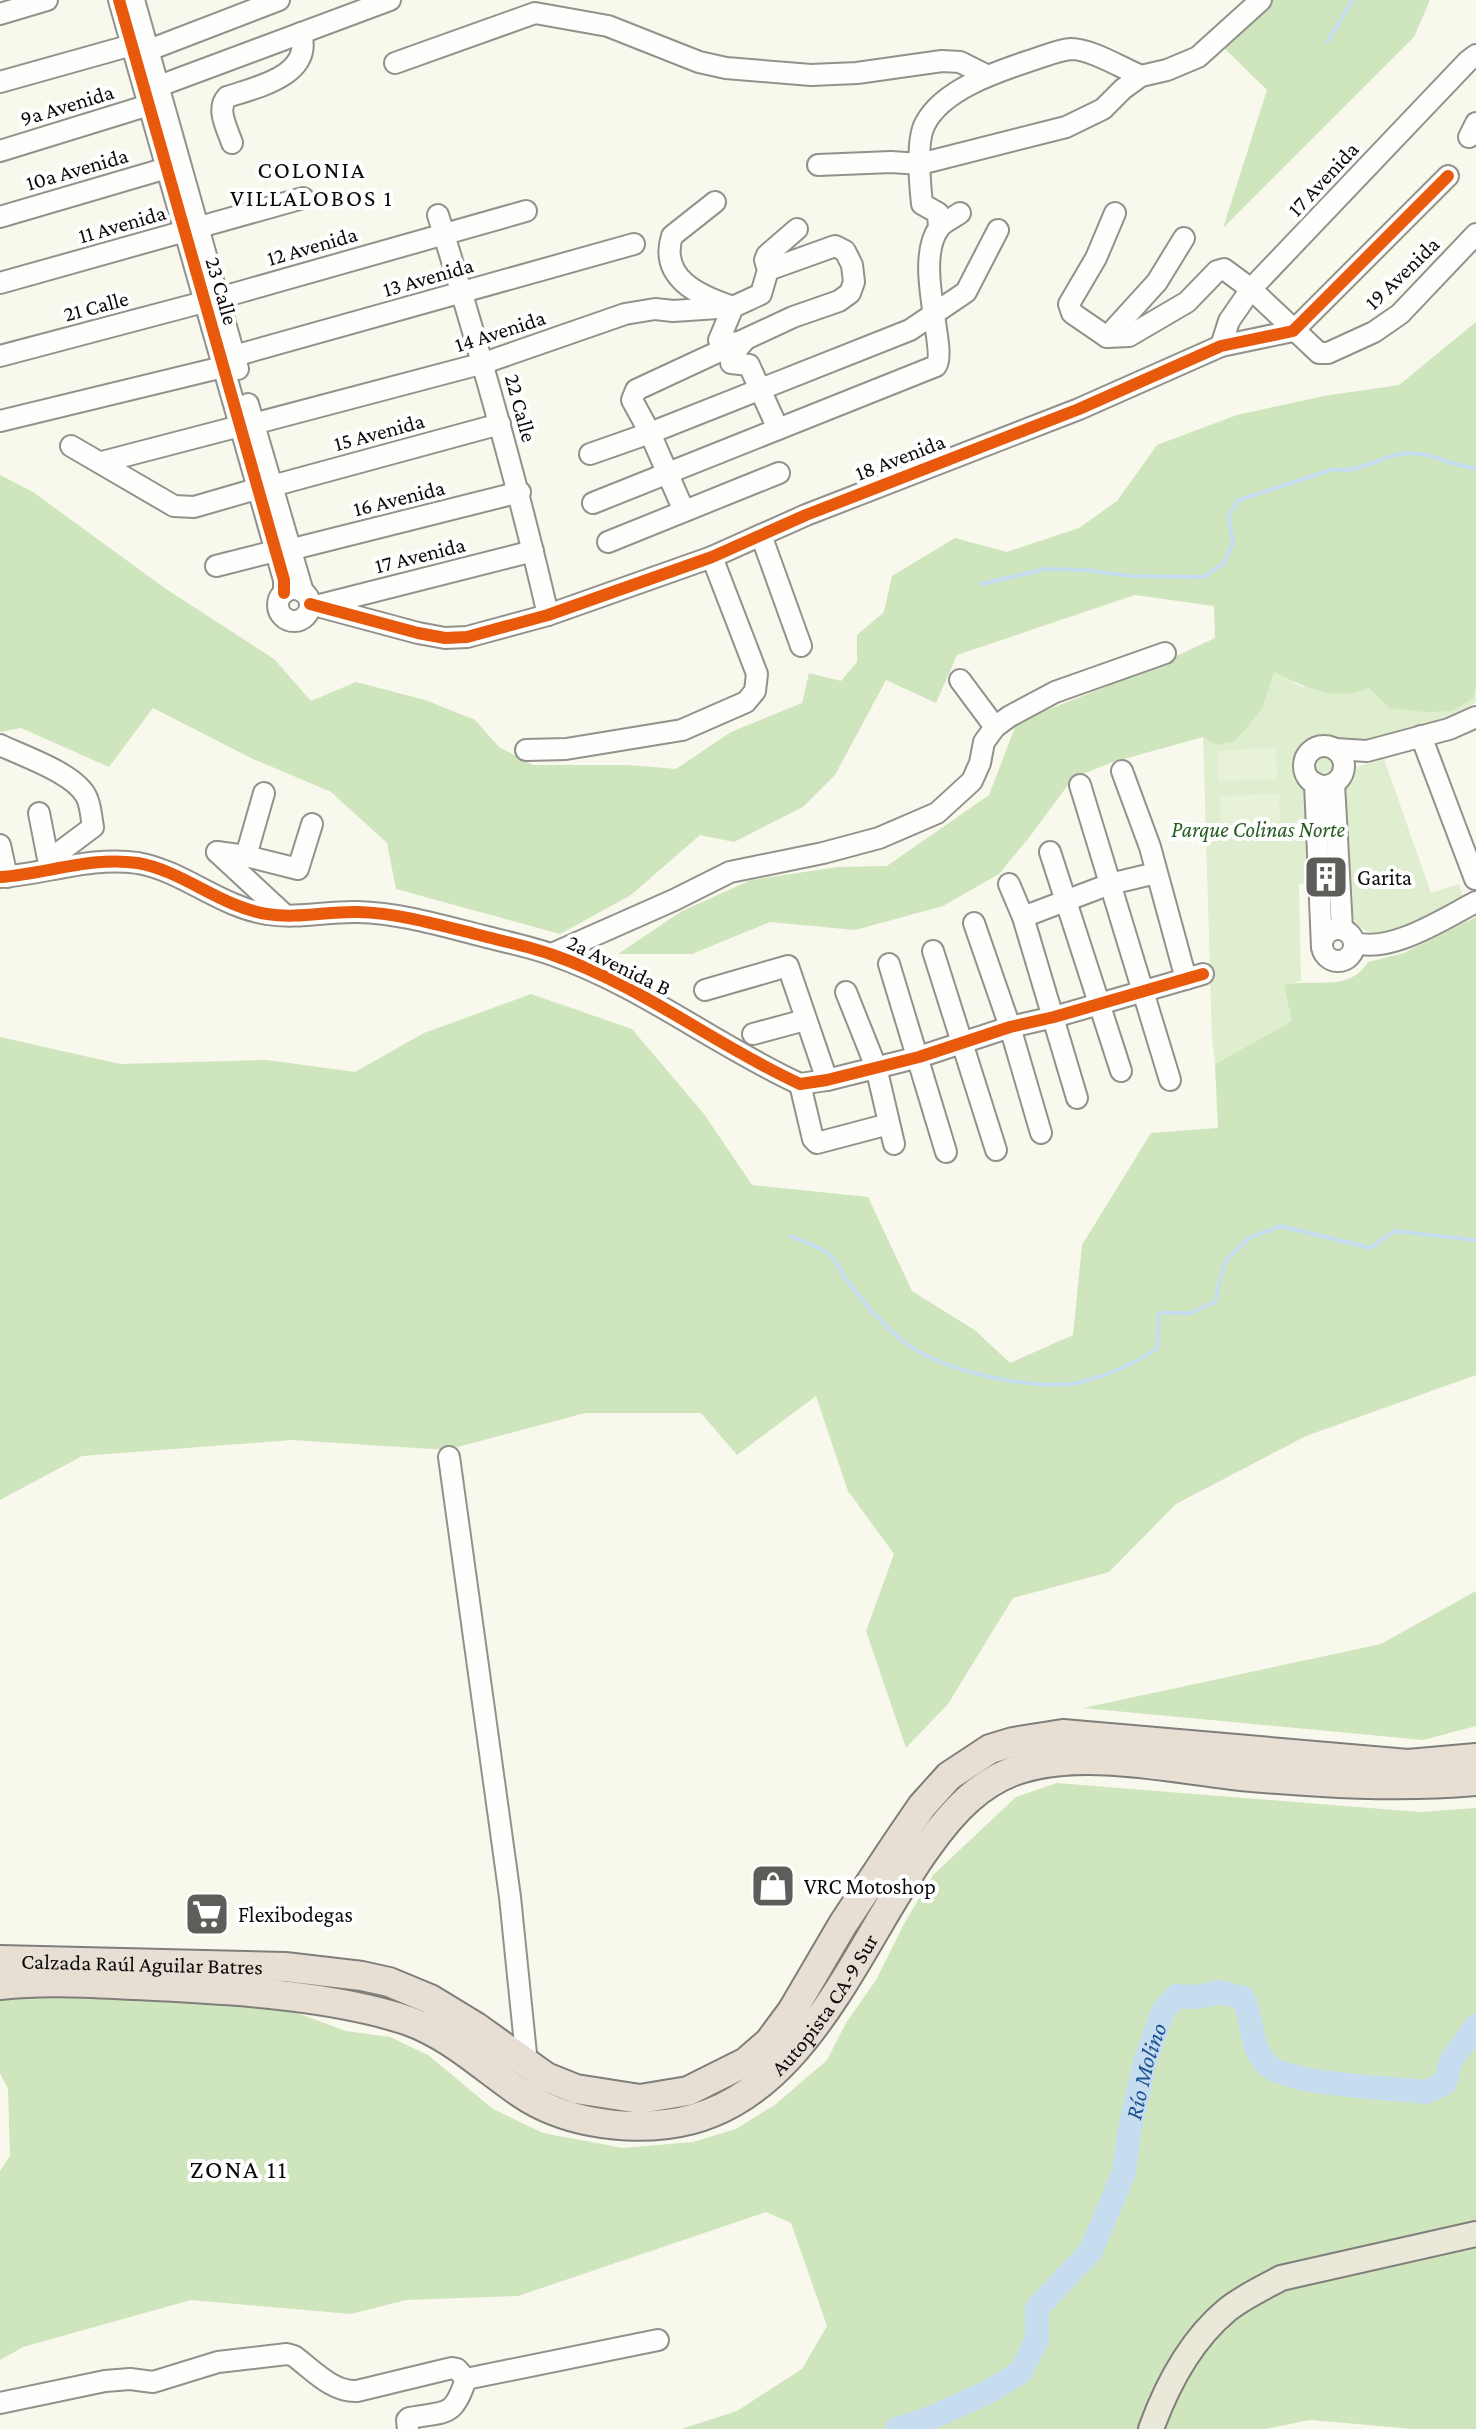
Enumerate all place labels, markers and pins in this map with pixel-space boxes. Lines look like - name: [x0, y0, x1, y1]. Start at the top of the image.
- building icon: Garita: [1302, 853, 1350, 901]
- place label: Garita: [1357, 865, 1412, 890]
- shop icon: VRC Motoshop: [749, 1862, 797, 1910]
- place label: VRC Motoshop: [804, 1874, 936, 1899]
- supermarket icon: Flexibodegas: [183, 1890, 231, 1938]
- place label: Flexibodegas: [238, 1902, 353, 1927]

